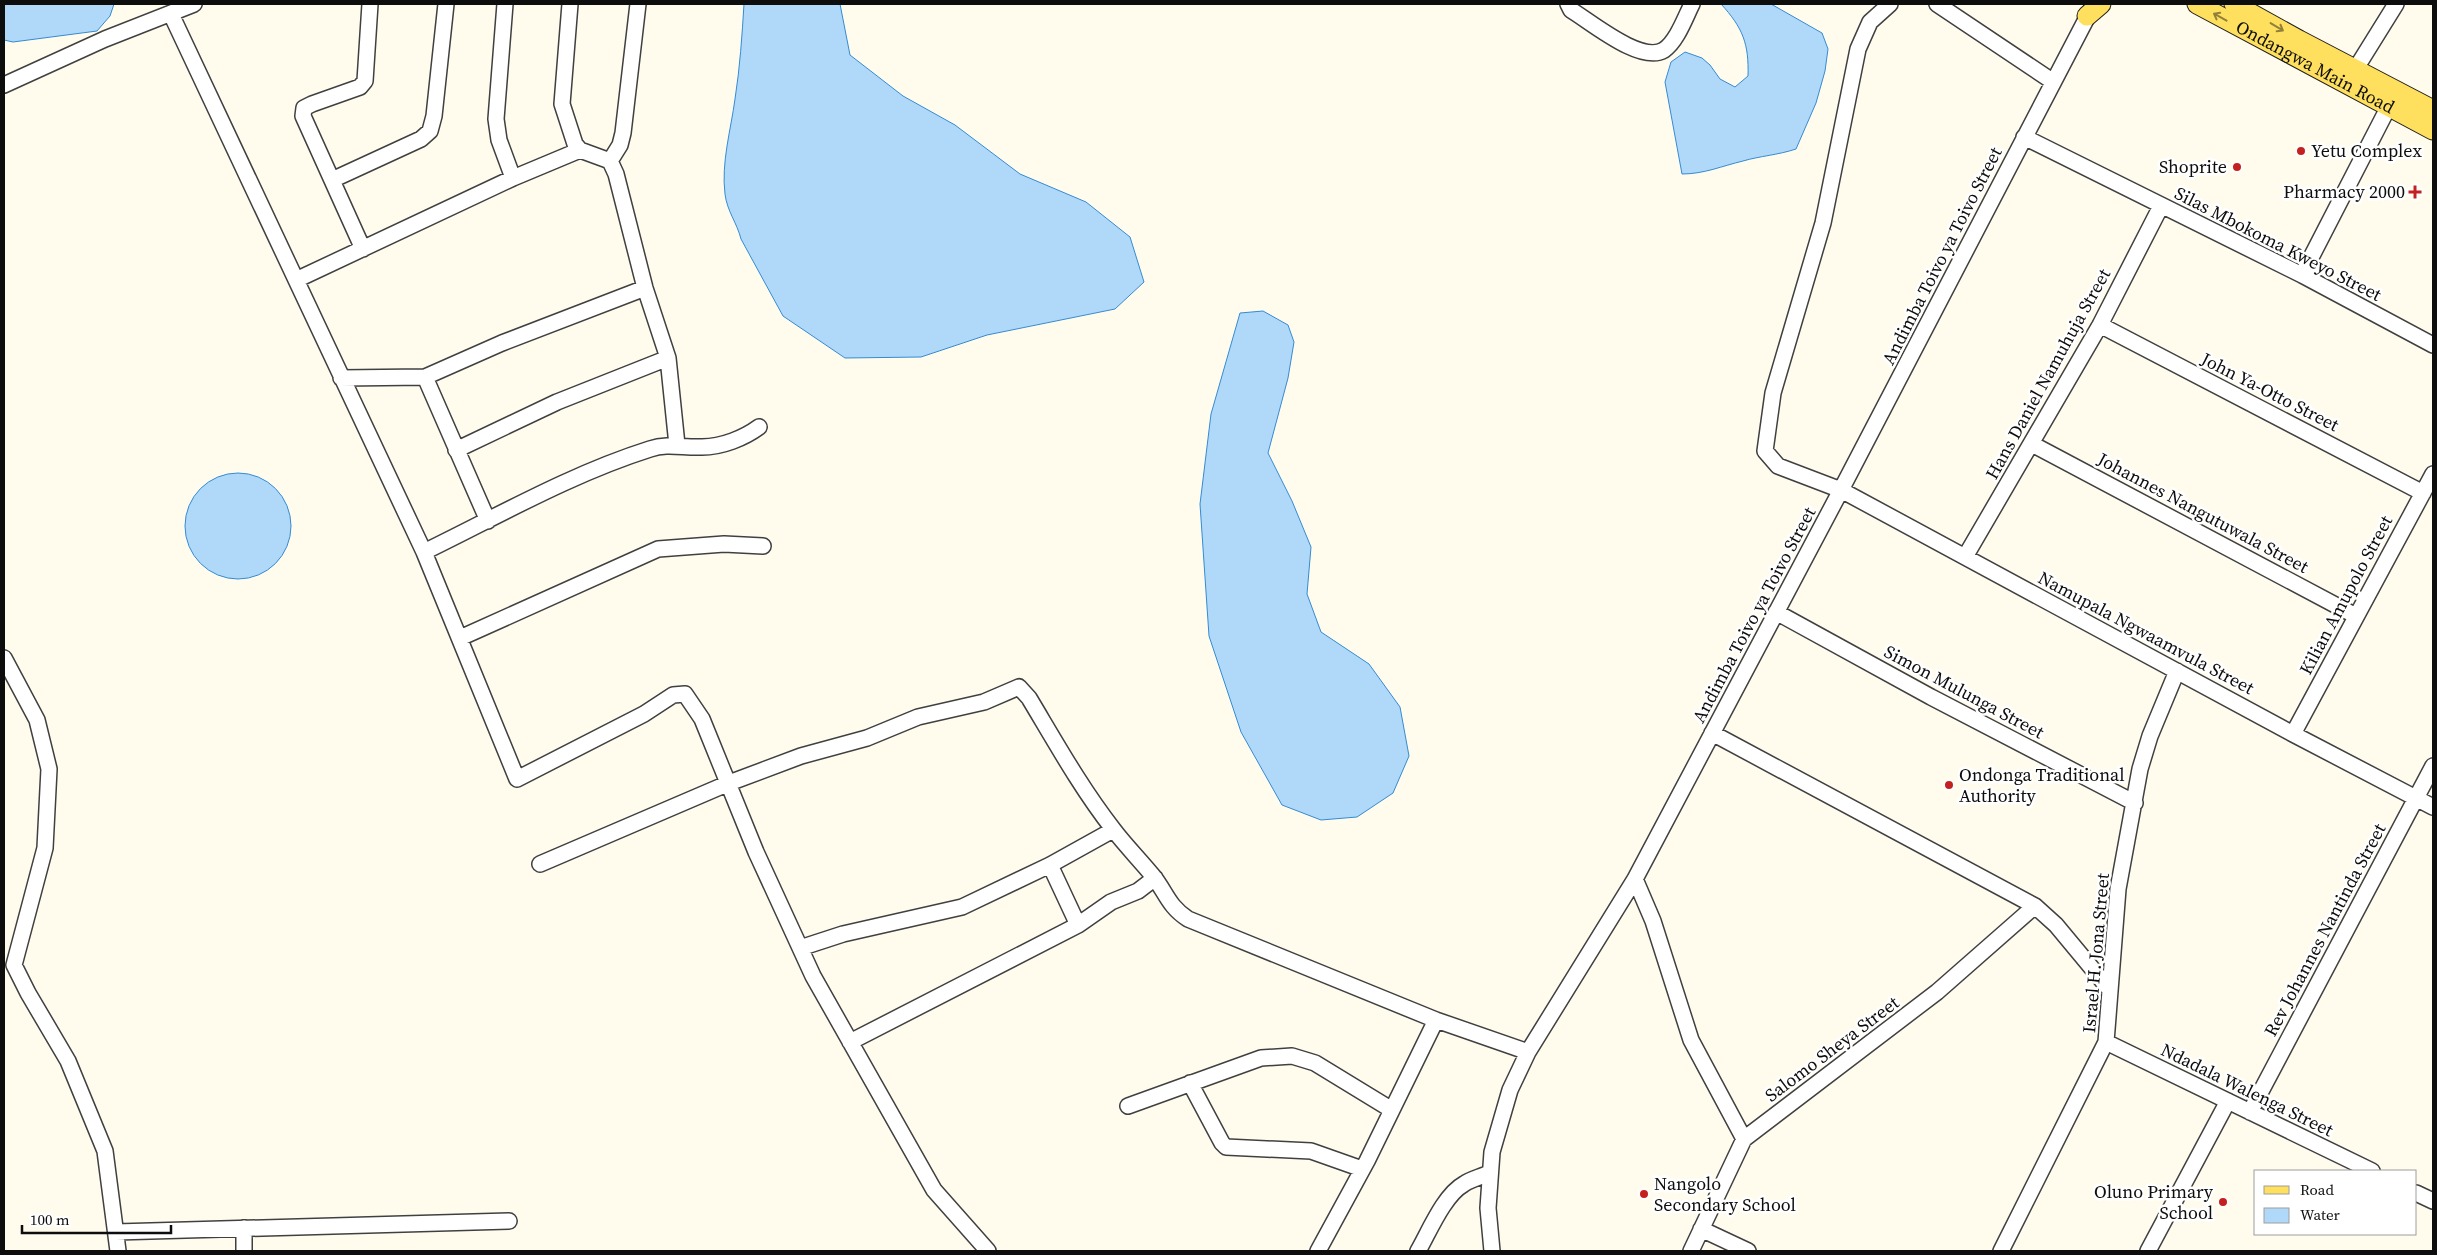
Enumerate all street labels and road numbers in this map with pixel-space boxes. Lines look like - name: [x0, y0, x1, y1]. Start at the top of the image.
- street label: Ondangwa Main Road: [2232, 14, 2399, 119]
- street label: Andimba Toivo ya Toivo Street: [1876, 142, 2008, 369]
- street label: Silas Mbokoma Kweyo Street: [2171, 180, 2386, 307]
- street label: Hans Daniel Namuhuja Street: [1979, 264, 2116, 484]
- street label: John Ya-Otto Street: [2196, 346, 2343, 437]
- street label: Johannes Nangutuwala Street: [2093, 446, 2313, 579]
- street label: Andimba Toivo ya Toivo Street: [1686, 502, 1821, 727]
- street label: Kilian Amupolo Street: [2293, 511, 2398, 679]
- street label: Namupala Ngwaamvula Street: [2034, 565, 2259, 700]
- street label: Simon Mulunga Street: [1880, 639, 2049, 744]
- street label: Rev Johannes Nantinda Street: [2258, 819, 2391, 1041]
- street label: Israel H. Jona Street: [2076, 872, 2115, 1034]
- street label: Salomo Sheya Street: [1760, 990, 1904, 1107]
- street label: Ndadala Walenga Street: [2157, 1037, 2338, 1142]

